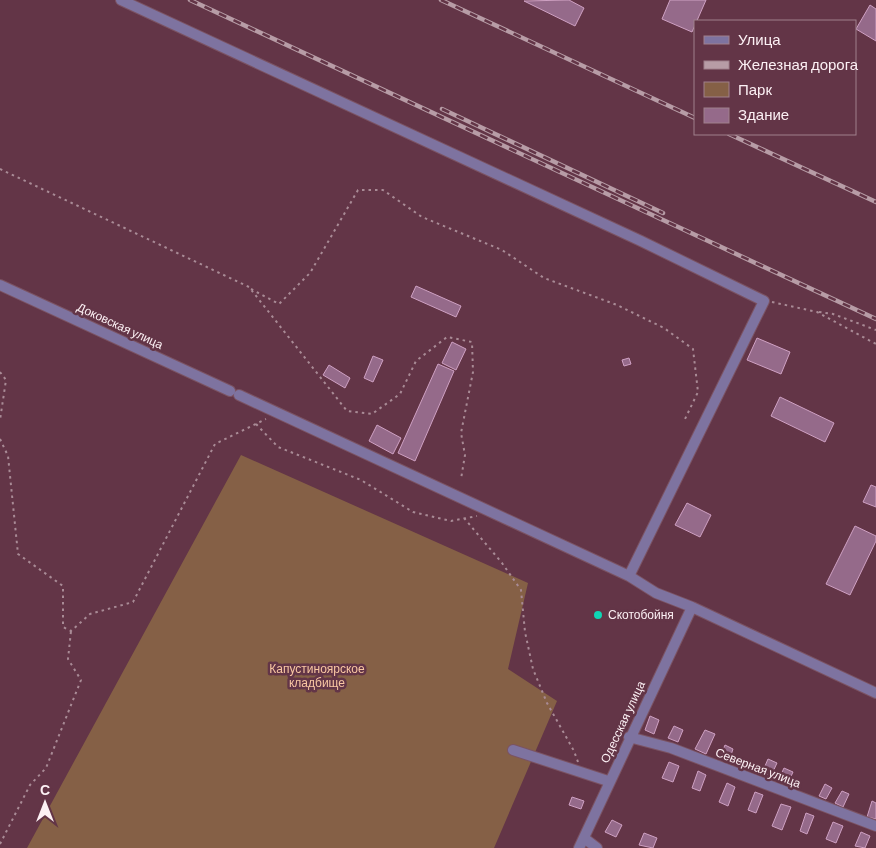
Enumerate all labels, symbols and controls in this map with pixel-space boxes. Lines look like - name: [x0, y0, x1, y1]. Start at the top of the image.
- legend: [694, 20, 856, 135]
- text: Улица: [738, 30, 781, 48]
- text: Железная дорога: [738, 55, 859, 73]
- text: Парк: [738, 80, 772, 98]
- text: Здание: [738, 105, 789, 123]
- street label: Доковская улица: [75, 299, 166, 352]
- place label: Скотобойня: [608, 607, 674, 621]
- marker: Скотобойня: [592, 609, 604, 621]
- park label: Капустиноярское кладбище: [269, 661, 365, 690]
- street label: Одесская улица: [597, 678, 648, 765]
- street label: Северная улица: [713, 744, 803, 791]
- north arrow: [20, 778, 70, 828]
- text: С: [40, 781, 50, 798]

